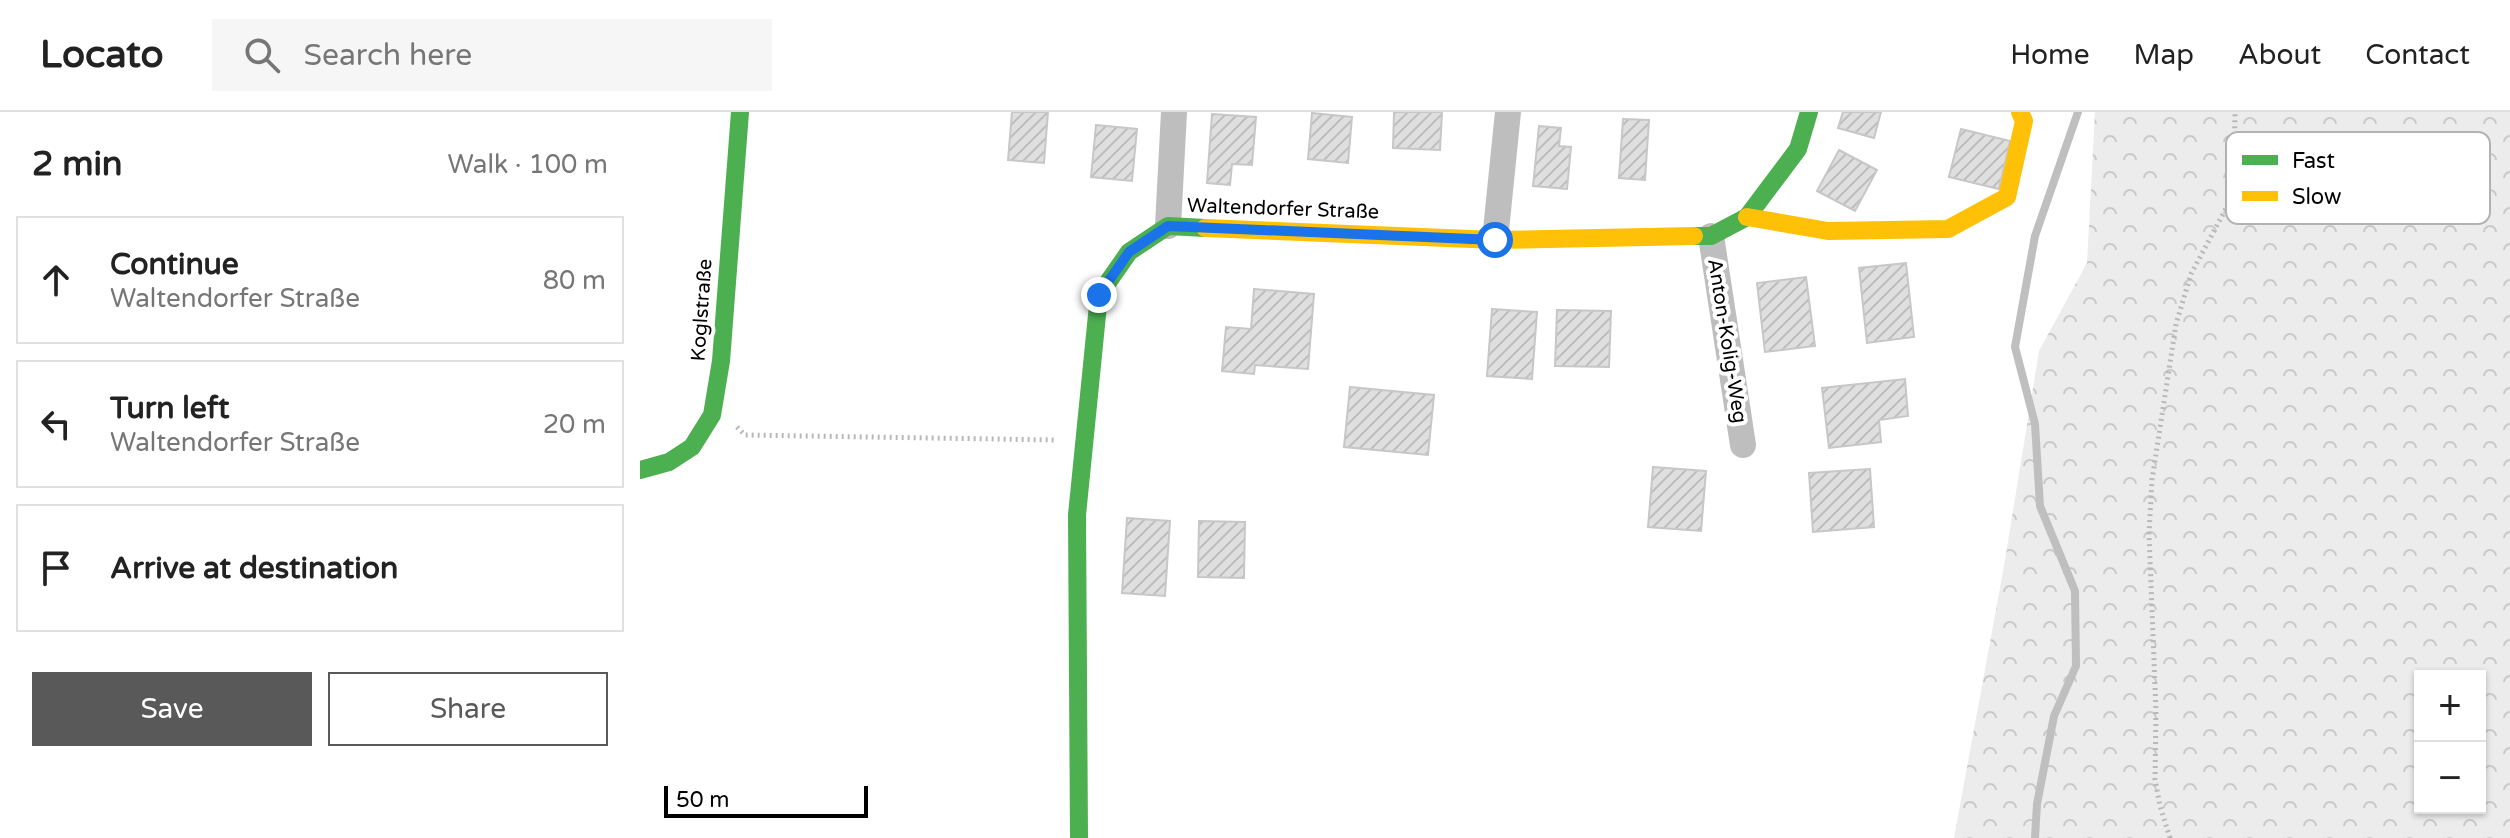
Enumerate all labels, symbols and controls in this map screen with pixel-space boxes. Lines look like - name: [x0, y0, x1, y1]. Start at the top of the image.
- search box: [212, 19, 772, 91]
- text: Locato: [40, 32, 164, 78]
- icon: search: [240, 33, 284, 77]
- text: Search here: [304, 37, 472, 74]
- text: Home: [2010, 38, 2090, 72]
- text: Map: [2134, 38, 2194, 72]
- text: About: [2238, 38, 2321, 72]
- text: Contact: [2365, 38, 2470, 72]
- legend: [2226, 132, 2490, 224]
- text: 2 min: [32, 144, 123, 185]
- text: Fast: [2292, 148, 2335, 174]
- text: Walk · 100 m: [448, 149, 608, 180]
- text: Slow: [2292, 184, 2342, 210]
- street label: Waltendorfer Straße: [1187, 194, 1379, 224]
- route start: [1477, 222, 1513, 258]
- text: Continue: [110, 246, 239, 283]
- street label: Anton-Kolig-Weg: [1702, 257, 1752, 425]
- icon: ahead: [34, 258, 78, 302]
- street label: Koglstraße: [686, 258, 718, 362]
- text: 80 m: [543, 265, 606, 296]
- route end: [1081, 277, 1117, 313]
- text: Waltendorfer Straße: [110, 283, 360, 314]
- text: Turn left: [110, 390, 229, 427]
- icon: left: [34, 402, 78, 446]
- text: 20 m: [543, 409, 606, 440]
- text: Waltendorfer Straße: [110, 427, 360, 458]
- icon: arrive: [34, 546, 78, 590]
- text: Arrive at destination: [110, 550, 398, 587]
- map controls: [2414, 670, 2486, 814]
- button: +: [2414, 670, 2486, 742]
- button: Save: [32, 672, 312, 746]
- button: Share: [328, 672, 608, 746]
- button: −: [2414, 742, 2486, 814]
- scale bar: [664, 782, 868, 818]
- text: 50 m: [676, 787, 730, 813]

